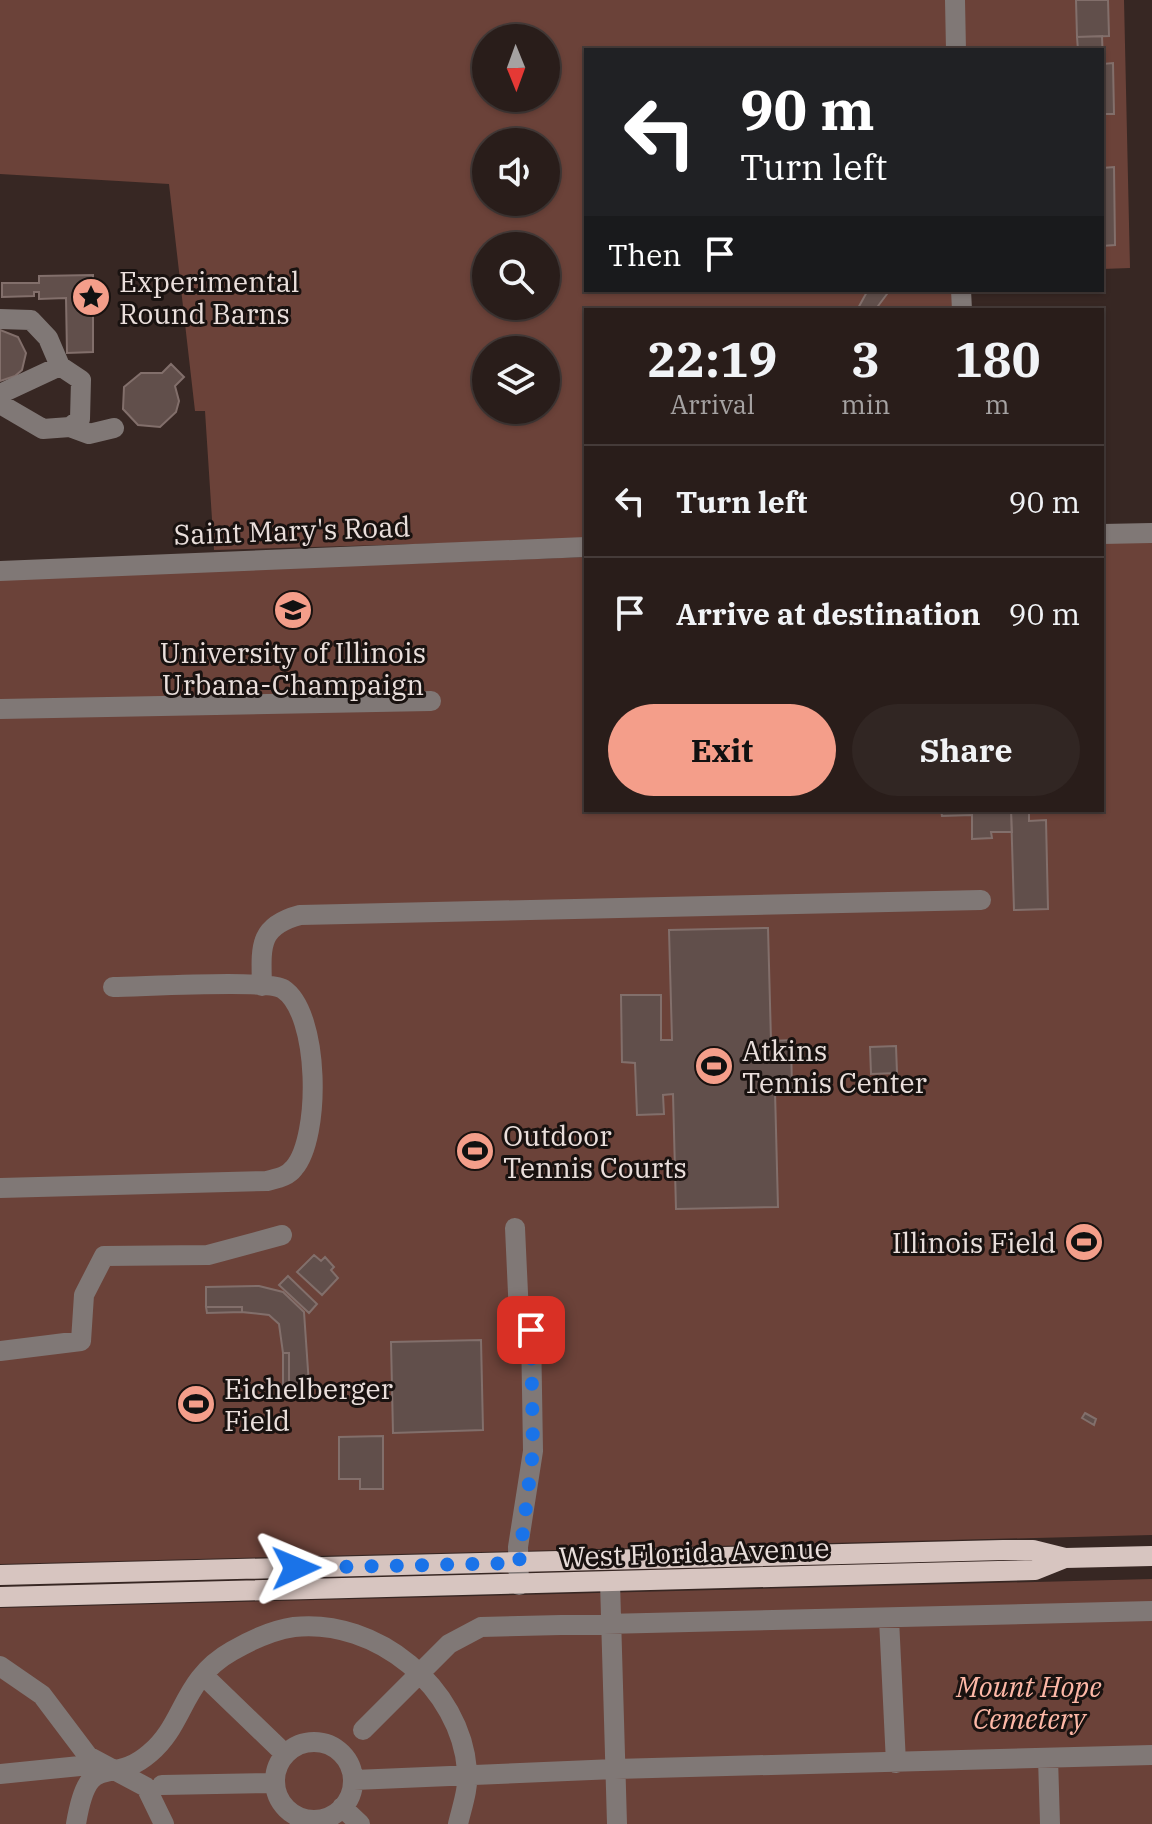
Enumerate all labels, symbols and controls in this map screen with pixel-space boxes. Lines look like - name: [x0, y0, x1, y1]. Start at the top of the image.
- north arrow: [472, 24, 560, 112]
- map controls: [472, 24, 560, 424]
- text: 90 m: [740, 73, 875, 145]
- icon: left: [608, 80, 712, 184]
- button: sound: [472, 128, 560, 216]
- text: Turn left: [740, 143, 887, 190]
- button: search: [472, 232, 560, 320]
- icon: arrive: [698, 232, 742, 276]
- text: Then: [608, 235, 682, 274]
- place label: Experimental Round Barns: [119, 263, 300, 332]
- place icon: Experimental Round Barns: [70, 276, 112, 318]
- text: 22:19: [648, 328, 777, 390]
- text: 3: [851, 328, 880, 390]
- text: 180: [954, 328, 1040, 390]
- button: layers: [472, 336, 560, 424]
- text: Arrival: [670, 387, 755, 421]
- text: min: [841, 387, 890, 421]
- text: m: [985, 387, 1010, 421]
- icon: left: [608, 479, 652, 523]
- text: Turn left: [676, 482, 808, 521]
- text: 90 m: [1008, 482, 1080, 521]
- street label: Saint Mary's Road: [173, 507, 411, 553]
- school or university icon: University of Illinois Urbana-Champaign: [272, 589, 314, 631]
- icon: arrive: [608, 591, 652, 635]
- text: Arrive at destination: [676, 594, 981, 633]
- text: 90 m: [1008, 594, 1080, 633]
- place label: University of Illinois Urbana-Champaign: [160, 634, 426, 703]
- button: Exit: [608, 704, 836, 796]
- button: Share: [852, 704, 1080, 796]
- place label: Atkins Tennis Center: [742, 1032, 927, 1101]
- sports icon: Atkins Tennis Center: [693, 1045, 735, 1087]
- place label: Outdoor Tennis Courts: [503, 1117, 687, 1186]
- sports icon: Outdoor Tennis Courts: [454, 1130, 496, 1172]
- sports icon: Illinois Field: [1063, 1221, 1105, 1263]
- place label: Illinois Field: [892, 1224, 1056, 1261]
- pin: [497, 1296, 565, 1364]
- icon: arrive: [509, 1308, 553, 1352]
- place label: Eichelberger Field: [224, 1370, 394, 1439]
- sports icon: Eichelberger Field: [175, 1383, 217, 1425]
- position arrow: [254, 1526, 338, 1610]
- street label: West Florida Avenue: [558, 1529, 830, 1575]
- park label: Mount Hope Cemetery: [955, 1668, 1102, 1737]

